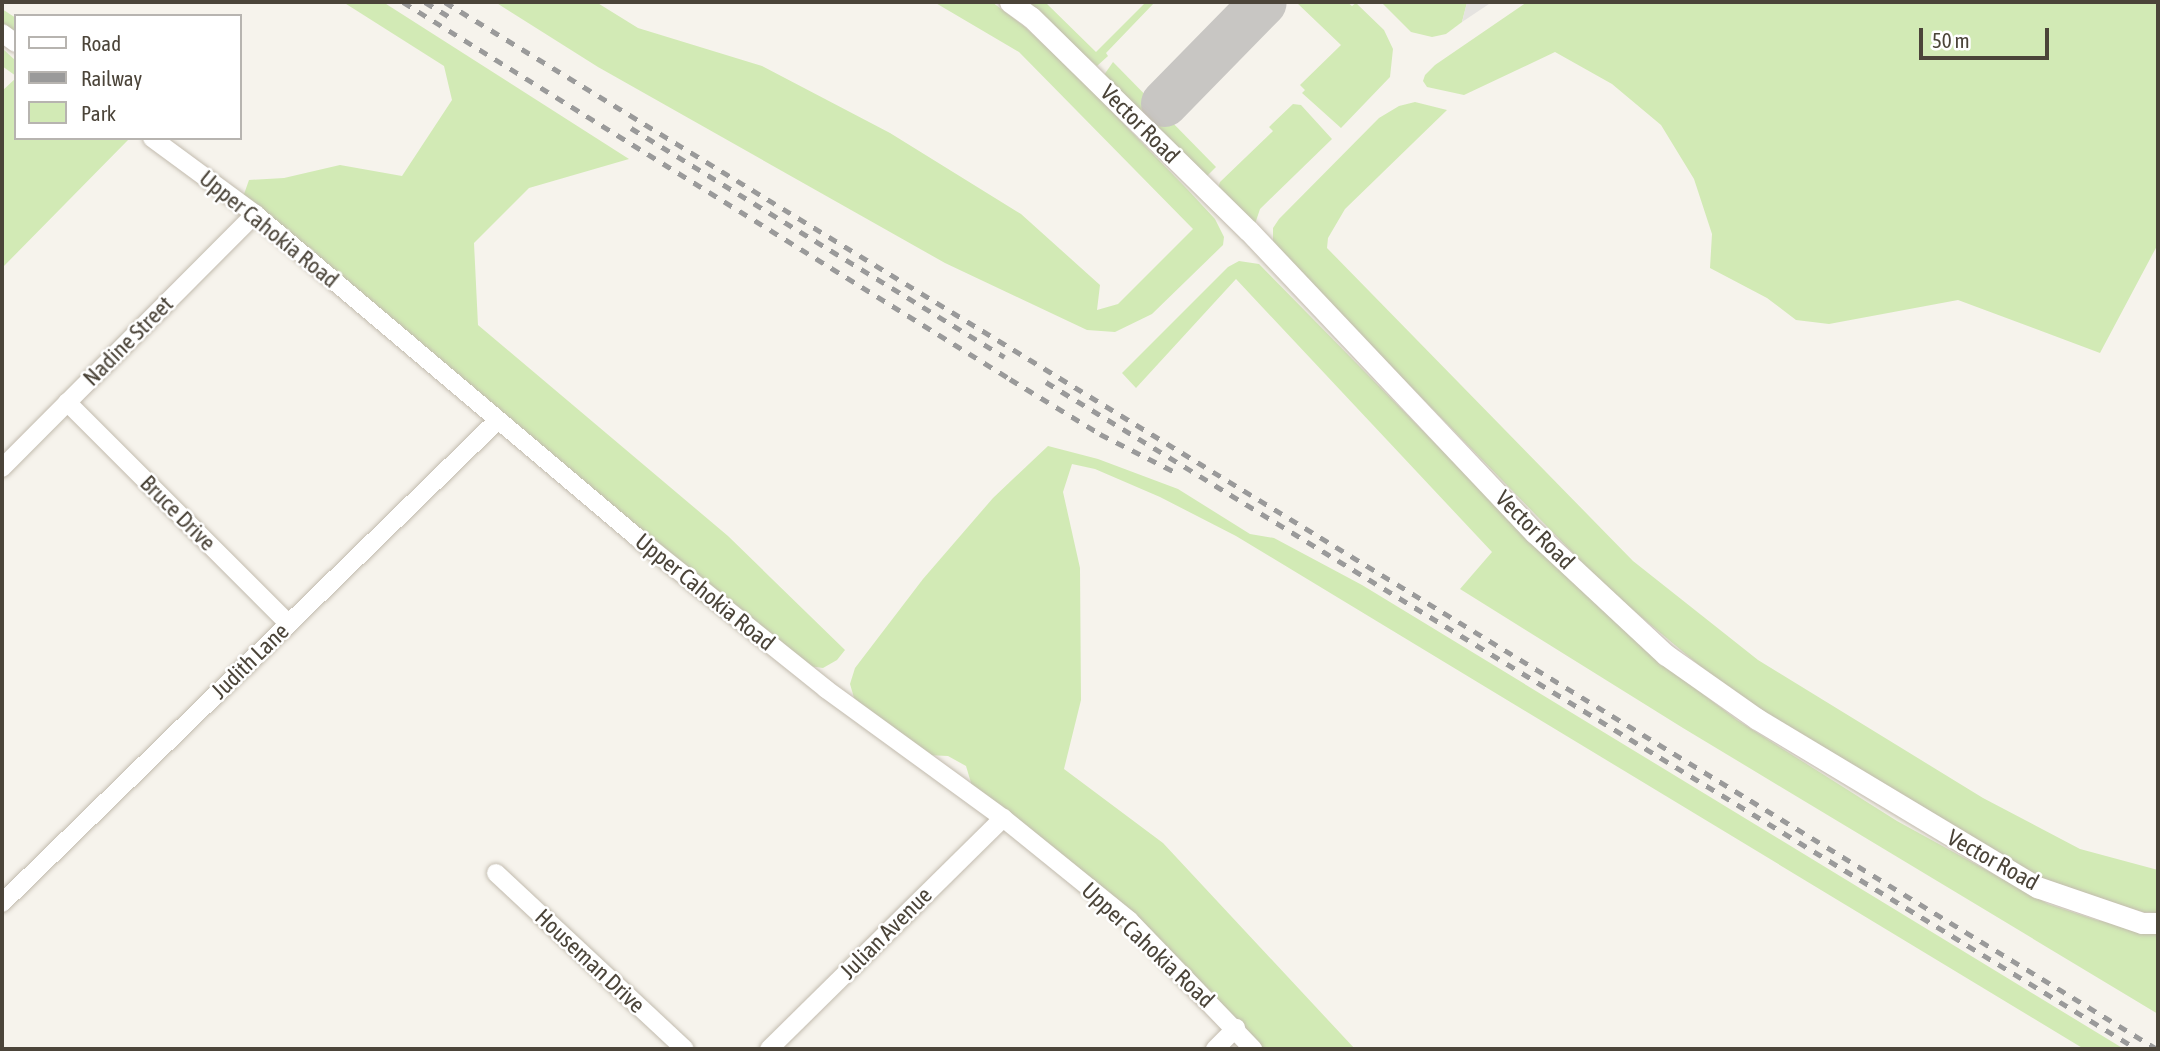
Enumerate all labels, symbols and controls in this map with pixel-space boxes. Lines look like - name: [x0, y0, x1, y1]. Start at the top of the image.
- legend: [14, 14, 242, 140]
- scale bar: [1922, 14, 2052, 58]
- text: 50 m: [1932, 28, 1970, 52]
- text: Road: [81, 31, 121, 55]
- text: Railway: [81, 66, 142, 90]
- street label: Vector Road: [1095, 79, 1185, 169]
- text: Park: [81, 101, 116, 125]
- street label: Upper Cahokia Road: [194, 164, 344, 294]
- street label: Nadine Street: [77, 290, 179, 392]
- street label: Bruce Drive: [134, 469, 222, 557]
- street label: Vector Road: [1490, 485, 1580, 575]
- street label: Upper Cahokia Road: [630, 527, 780, 657]
- street label: Judith Lane: [206, 617, 294, 705]
- street label: Vector Road: [1942, 824, 2044, 896]
- street label: Upper Cahokia Road: [1076, 877, 1220, 1013]
- street label: Julian Avenue: [834, 881, 938, 985]
- street label: Houseman Drive: [529, 903, 651, 1019]

